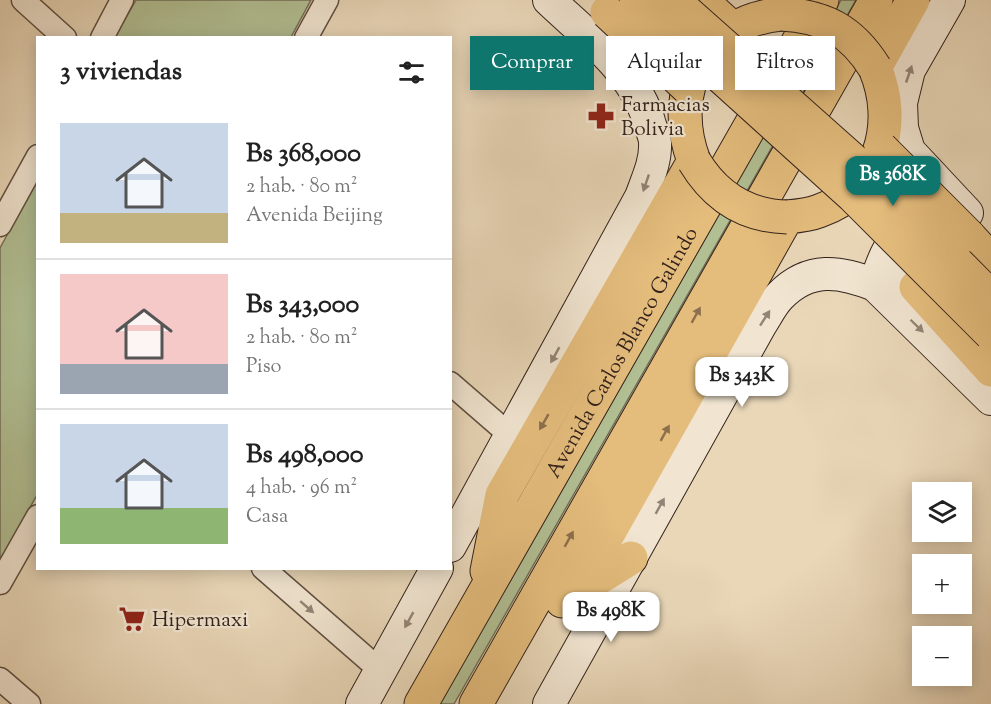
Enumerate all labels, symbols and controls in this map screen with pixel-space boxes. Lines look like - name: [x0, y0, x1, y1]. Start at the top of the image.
- chip: Comprar: [470, 36, 594, 90]
- chip: Alquilar: [606, 36, 723, 90]
- chip: Filtros: [735, 36, 835, 90]
- text: 3 viviendas: [60, 54, 182, 91]
- icon: filters: [395, 56, 428, 89]
- one-way arrow: [905, 64, 915, 82]
- place label: Farmacias Bolivia: [621, 91, 710, 145]
- pharmacy icon: Farmacias Bolivia: [586, 101, 616, 131]
- text: Bs 368,000: [246, 136, 361, 173]
- icon: home: [108, 147, 180, 219]
- pin: Bs 368K: [838, 156, 948, 207]
- text: Bs 368K: [859, 161, 927, 190]
- text: 2 hab. · 80 m²: [246, 173, 358, 202]
- one-way arrow: [641, 174, 651, 192]
- text: Avenida Beijing: [246, 202, 383, 231]
- street label: Avenida Carlos Blanco Galindo: [540, 222, 707, 484]
- text: Bs 343,000: [246, 287, 359, 324]
- icon: home: [108, 298, 180, 370]
- one-way arrow: [691, 306, 701, 323]
- one-way arrow: [759, 310, 770, 326]
- one-way arrow: [910, 319, 924, 333]
- text: 2 hab. · 80 m²: [246, 324, 358, 353]
- one-way arrow: [550, 346, 560, 363]
- text: Piso: [246, 353, 281, 382]
- pin: Bs 343K: [687, 357, 797, 408]
- text: Bs 343K: [709, 362, 775, 391]
- one-way arrow: [539, 414, 549, 431]
- one-way arrow: [660, 424, 670, 441]
- text: Bs 498,000: [246, 437, 363, 474]
- icon: home: [108, 448, 180, 520]
- text: 4 hab. · 96 m²: [246, 474, 357, 503]
- map controls: [912, 482, 972, 686]
- button: layers: [912, 482, 972, 542]
- one-way arrow: [655, 498, 665, 515]
- text: Casa: [246, 503, 288, 532]
- one-way arrow: [564, 530, 574, 547]
- button: +: [912, 554, 972, 614]
- pin: Bs 498K: [556, 592, 666, 643]
- text: Bs 498K: [577, 597, 645, 626]
- one-way arrow: [299, 600, 314, 613]
- supermarket icon: Hipermaxi: [117, 604, 147, 634]
- place label: Hipermaxi: [152, 606, 248, 636]
- one-way arrow: [404, 612, 414, 629]
- button: −: [912, 626, 972, 686]

